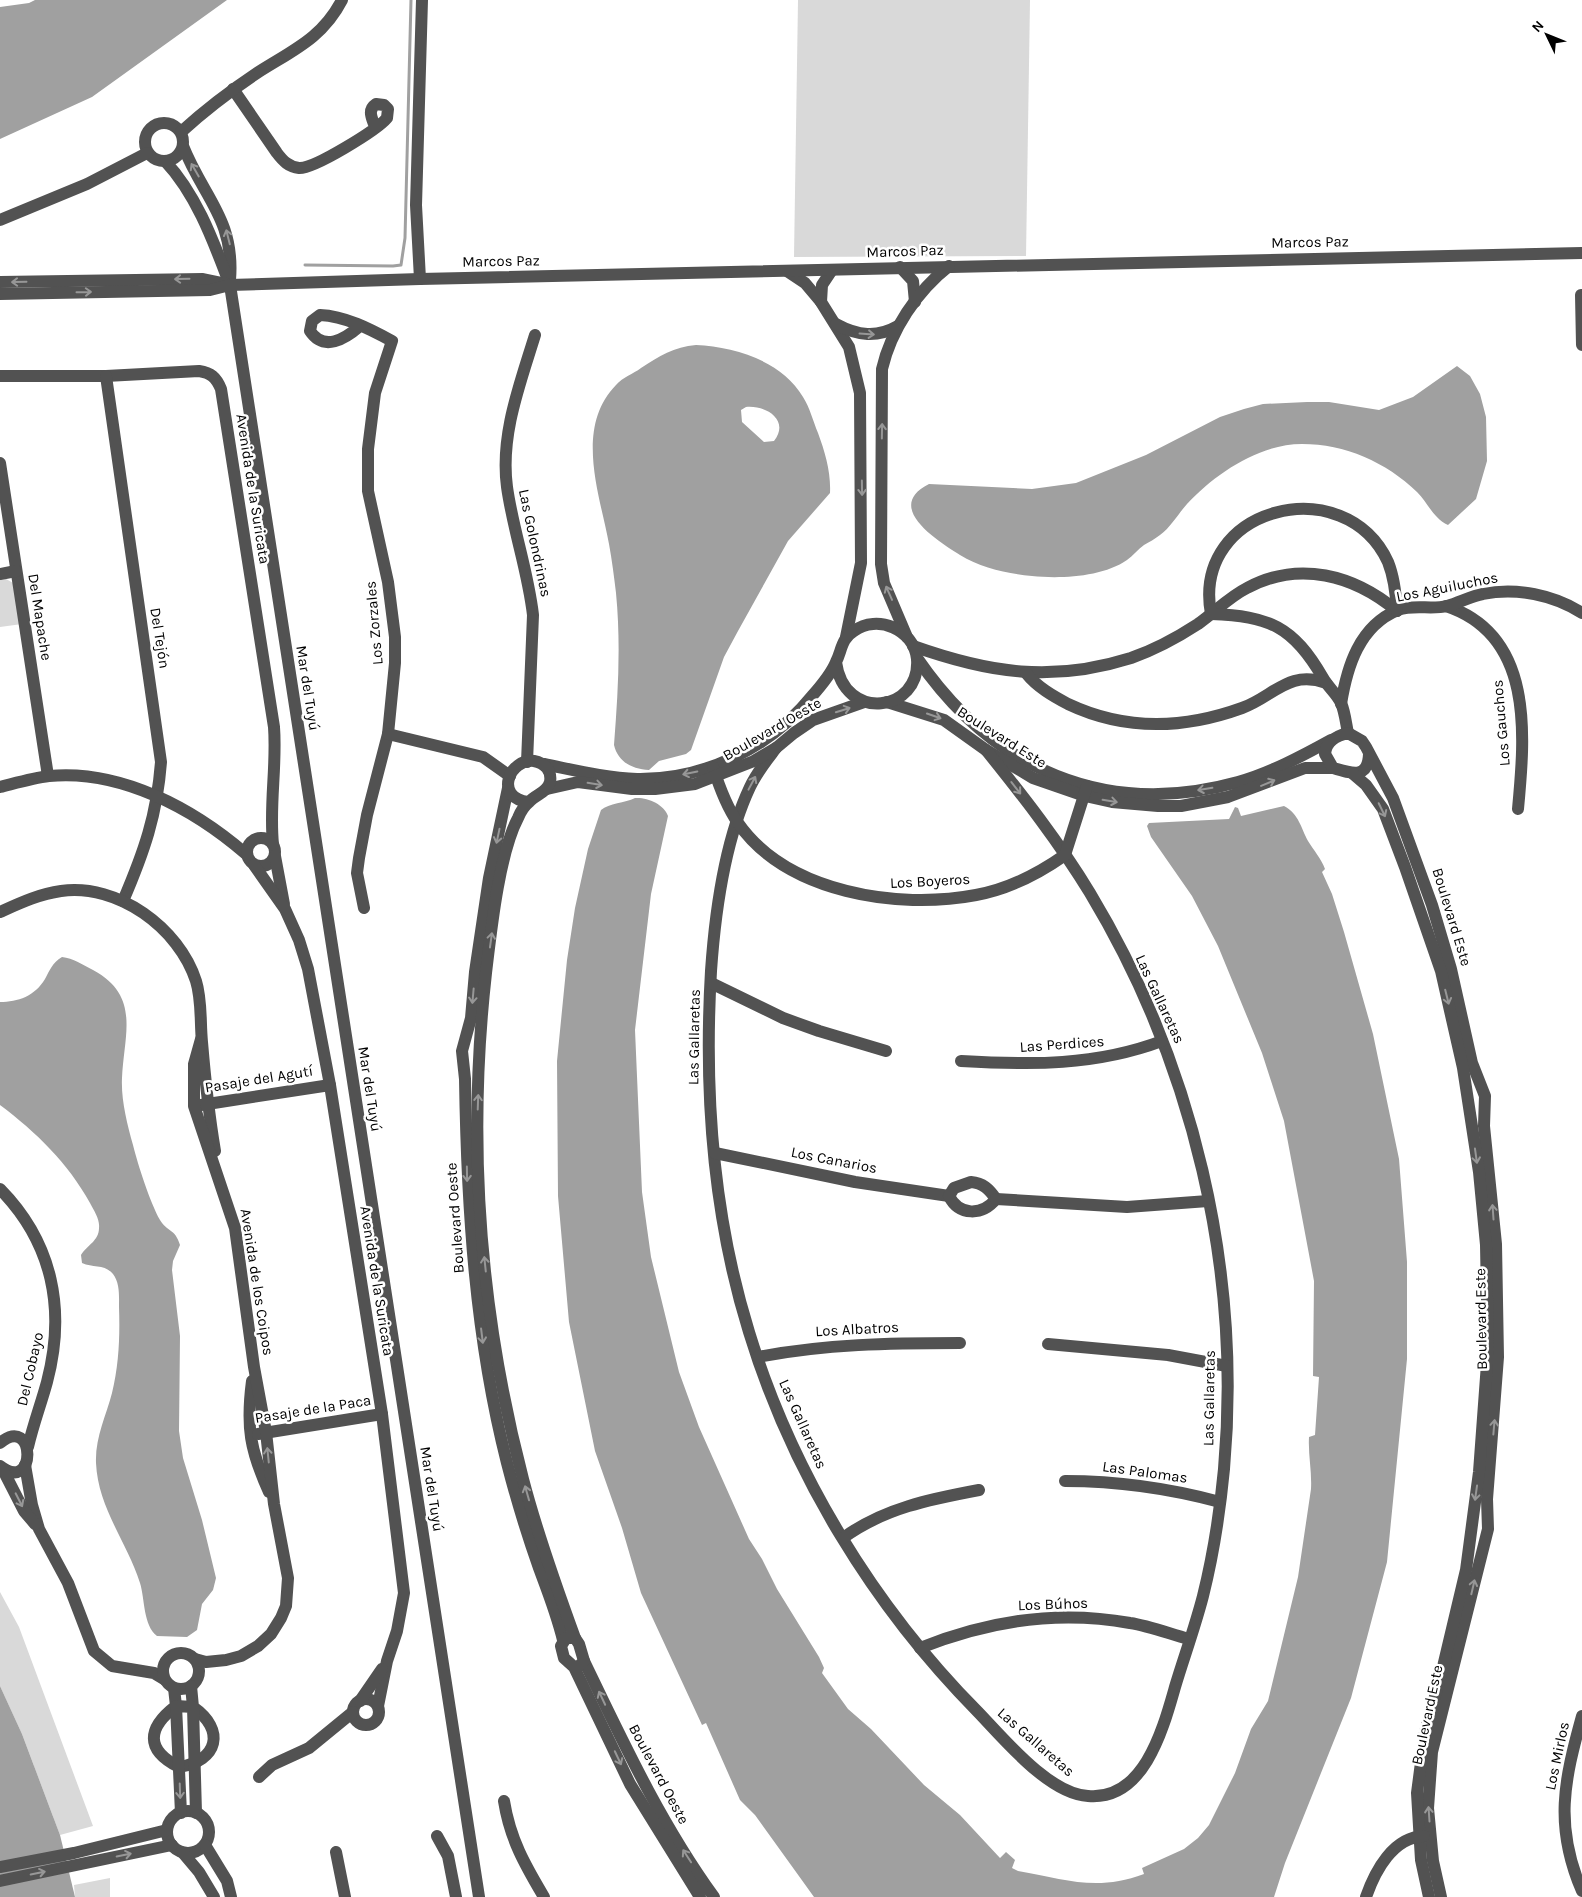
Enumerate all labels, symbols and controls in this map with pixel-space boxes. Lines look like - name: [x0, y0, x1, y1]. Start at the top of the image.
- north arrow: [1522, 10, 1572, 60]
- text: N: [1528, 17, 1548, 36]
- one-way arrow: [189, 163, 199, 177]
- one-way arrow: [222, 229, 232, 245]
- street label: Marcos Paz: [1271, 232, 1349, 252]
- street label: Marcos Paz: [866, 241, 944, 261]
- street label: Marcos Paz: [462, 251, 540, 271]
- one-way arrow: [174, 274, 190, 284]
- one-way arrow: [11, 277, 28, 287]
- one-way arrow: [75, 287, 91, 297]
- one-way arrow: [859, 329, 875, 339]
- street label: Avenida de la Suricata: [232, 413, 274, 565]
- one-way arrow: [877, 424, 886, 440]
- one-way arrow: [857, 480, 867, 496]
- street label: Las Golondrinas: [515, 487, 555, 599]
- street label: Los Aguiluchos: [1395, 568, 1499, 606]
- street label: Del Mapache: [24, 572, 56, 662]
- street label: Los Zorzales: [361, 580, 387, 666]
- one-way arrow: [883, 586, 893, 601]
- street label: Del Tejón: [146, 606, 174, 670]
- street label: Mar del Tuyú: [292, 644, 324, 732]
- street label: Los Gauchos: [1488, 679, 1514, 767]
- street label: Boulevard Oeste: [720, 694, 824, 764]
- street label: Boulevard Este: [954, 702, 1050, 772]
- one-way arrow: [834, 704, 850, 714]
- one-way arrow: [926, 712, 942, 722]
- one-way arrow: [682, 769, 698, 778]
- one-way arrow: [748, 776, 758, 790]
- one-way arrow: [1260, 777, 1275, 787]
- one-way arrow: [587, 779, 603, 789]
- one-way arrow: [1011, 781, 1022, 794]
- one-way arrow: [1197, 785, 1213, 795]
- one-way arrow: [1101, 796, 1117, 806]
- one-way arrow: [1378, 802, 1388, 817]
- one-way arrow: [493, 827, 502, 843]
- street label: Boulevard Este: [1429, 866, 1475, 968]
- street label: Los Boyeros: [889, 870, 971, 892]
- one-way arrow: [487, 933, 497, 949]
- street label: Las Gallaretas: [1132, 952, 1188, 1046]
- one-way arrow: [469, 988, 478, 1004]
- one-way arrow: [1443, 988, 1452, 1004]
- street label: Las Gallaretas: [684, 989, 704, 1085]
- street label: Las Perdices: [1019, 1032, 1105, 1056]
- street label: Mar del Tuyú: [354, 1045, 386, 1133]
- street label: Pasaje del Agutí: [204, 1061, 315, 1096]
- one-way arrow: [473, 1094, 483, 1110]
- street label: Los Canarios: [789, 1143, 879, 1177]
- one-way arrow: [1472, 1148, 1482, 1164]
- street label: Boulevard Oeste: [442, 1162, 468, 1274]
- one-way arrow: [463, 1166, 472, 1182]
- one-way arrow: [1489, 1204, 1498, 1220]
- street label: Avenida de la Suricata: [356, 1205, 398, 1357]
- street label: Avenida de los Coipos: [236, 1207, 278, 1357]
- one-way arrow: [480, 1257, 490, 1273]
- street label: Boulevard Este: [1471, 1268, 1491, 1370]
- street label: Los Albatros: [815, 1318, 899, 1340]
- one-way arrow: [477, 1327, 487, 1343]
- street label: Del Cobayo: [13, 1330, 47, 1408]
- street label: Las Gallaretas: [1199, 1350, 1219, 1446]
- street label: Las Gallaretas: [775, 1376, 831, 1472]
- street label: Pasaje de la Paca: [254, 1391, 372, 1427]
- one-way arrow: [1489, 1419, 1498, 1435]
- street label: Mar del Tuyú: [416, 1445, 448, 1533]
- one-way arrow: [264, 1448, 273, 1464]
- street label: Las Palomas: [1101, 1457, 1189, 1487]
- one-way arrow: [1471, 1484, 1481, 1500]
- one-way arrow: [521, 1485, 531, 1501]
- one-way arrow: [14, 1492, 24, 1507]
- one-way arrow: [1469, 1579, 1478, 1595]
- street label: Los Búhos: [1018, 1594, 1088, 1614]
- street label: Boulevard Este: [1408, 1663, 1446, 1767]
- one-way arrow: [597, 1691, 606, 1706]
- street label: Las Gallaretas: [994, 1704, 1078, 1780]
- street label: Los Mirlos: [1541, 1720, 1573, 1792]
- street label: Boulevard Oeste: [625, 1721, 693, 1827]
- one-way arrow: [614, 1750, 623, 1765]
- one-way arrow: [176, 1783, 185, 1799]
- one-way arrow: [1424, 1807, 1433, 1823]
- one-way arrow: [116, 1850, 132, 1859]
- one-way arrow: [681, 1850, 691, 1864]
- one-way arrow: [30, 1868, 46, 1877]

